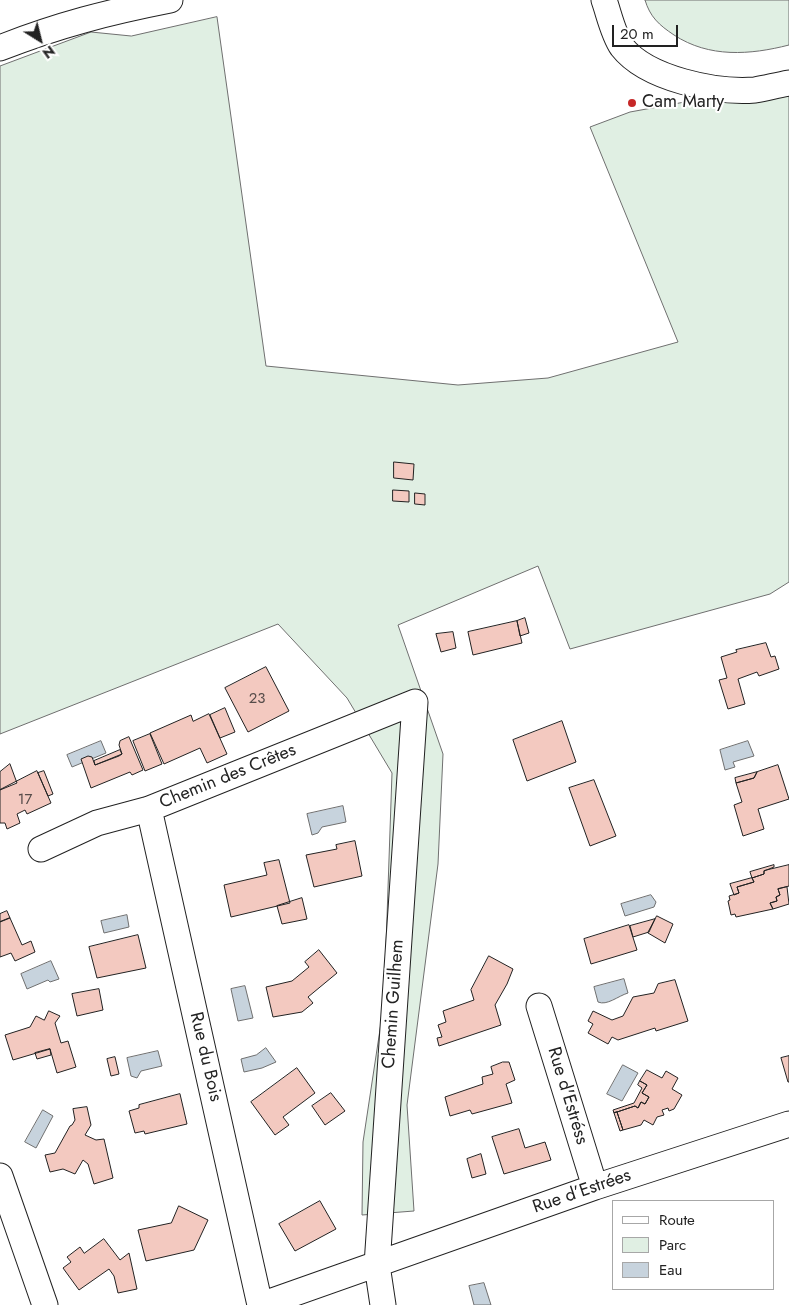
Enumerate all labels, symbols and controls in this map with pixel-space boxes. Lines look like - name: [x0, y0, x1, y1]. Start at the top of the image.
- north arrow: [15, 15, 65, 65]
- scale bar: [614, 15, 680, 47]
- text: 20 m: [620, 23, 654, 45]
- text: N: [38, 41, 59, 63]
- place label: Cam Marty: [642, 92, 724, 114]
- marker: Cam Marty: [626, 97, 638, 109]
- house number: 23: [249, 690, 265, 708]
- street label: Chemin des Crêtes: [157, 740, 299, 814]
- house number: 17: [18, 791, 32, 809]
- street label: Chemin Guilhem: [379, 939, 409, 1069]
- street label: Rue du Bois: [184, 1010, 226, 1104]
- street label: Rue d'Estréss: [542, 1045, 592, 1147]
- street label: Rue d’Estrées: [530, 1165, 634, 1219]
- legend: [612, 1200, 774, 1290]
- text: Route: [659, 1209, 695, 1231]
- text: Parc: [659, 1234, 686, 1256]
- text: Eau: [659, 1259, 682, 1281]

